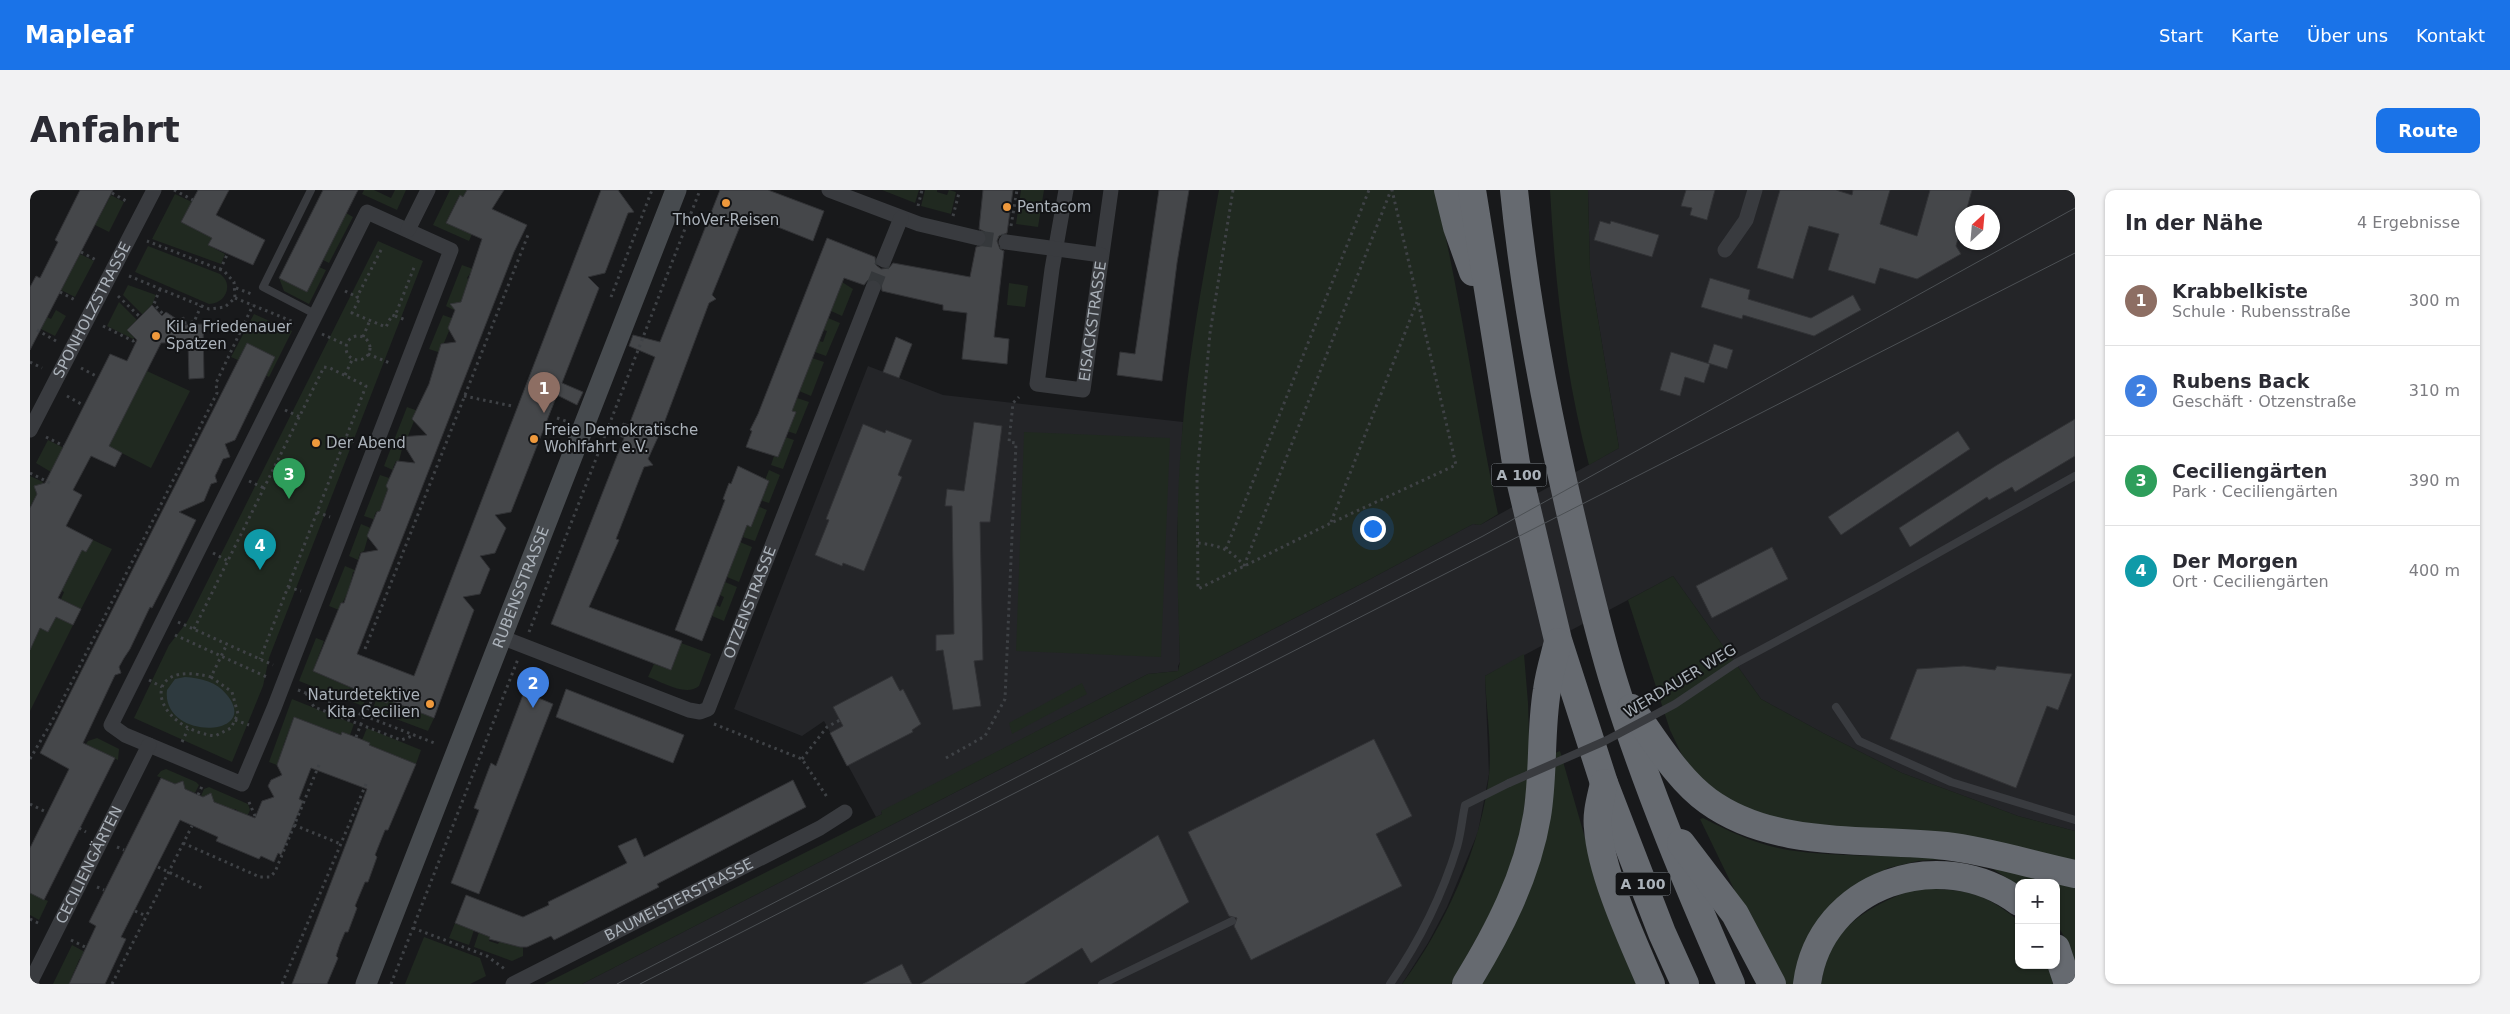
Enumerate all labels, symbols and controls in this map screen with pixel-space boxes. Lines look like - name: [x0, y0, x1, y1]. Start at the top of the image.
- text: Mapleaf: [25, 21, 133, 49]
- text: Start: [2159, 25, 2203, 46]
- text: Karte: [2231, 25, 2279, 46]
- text: Über uns: [2307, 25, 2388, 46]
- text: Kontakt: [2416, 25, 2485, 46]
- button: Route: [2376, 108, 2480, 153]
- text: Anfahrt: [30, 110, 180, 150]
- marker: ThoVer-Reisen: [720, 197, 732, 209]
- place label: Pentacom: [1017, 198, 1091, 216]
- marker: Pentacom: [1001, 201, 1013, 213]
- north arrow: [1955, 205, 2000, 250]
- place label: ThoVer-Reisen: [672, 211, 779, 229]
- text: In der Nähe: [2125, 211, 2263, 235]
- text: 4 Ergebnisse: [2357, 213, 2460, 232]
- street label: SPONHOLZSTRASSE: [49, 239, 135, 381]
- street label: EISACKSTRASSE: [1075, 260, 1110, 383]
- text: Krabbelkiste: [2172, 280, 2308, 302]
- text: 1: [2135, 291, 2147, 310]
- text: 300 m: [2409, 291, 2460, 310]
- text: Schule · Rubensstraße: [2172, 302, 2351, 321]
- place label: KiLa Friedenauer Spatzen: [166, 318, 293, 353]
- marker: KiLa Friedenauer Spatzen: [150, 330, 162, 342]
- text: Rubens Back: [2172, 370, 2309, 392]
- pin: 1: [528, 372, 560, 413]
- text: 2: [2135, 381, 2147, 400]
- text: 310 m: [2409, 381, 2460, 400]
- text: Geschäft · Otzenstraße: [2172, 392, 2356, 411]
- place label: Freie Demokratische Wohlfahrt e.V.: [544, 421, 698, 456]
- marker: Freie Demokratische Wohlfahrt e.V.: [528, 433, 540, 445]
- place label: Der Abend: [326, 434, 406, 452]
- marker: Der Abend: [310, 437, 322, 449]
- pin: 3: [273, 458, 305, 499]
- text: Ceciliengärten: [2172, 460, 2327, 482]
- road number: A 100: [1492, 464, 1546, 486]
- text: 3: [2135, 471, 2147, 490]
- text: 390 m: [2409, 471, 2460, 490]
- text: Park · Ceciliengärten: [2172, 482, 2338, 501]
- your location: [1360, 516, 1386, 542]
- street label: RUBENSSTRASSE: [489, 524, 553, 651]
- pin: 4: [244, 529, 276, 570]
- street label: OTZENSTRASSE: [720, 543, 780, 661]
- text: Der Morgen: [2172, 550, 2298, 572]
- text: 4: [2135, 561, 2147, 580]
- text: 400 m: [2409, 561, 2460, 580]
- text: Ort · Ceciliengärten: [2172, 572, 2329, 591]
- street label: WERDAUER WEG: [1621, 640, 1739, 722]
- pin: 2: [517, 667, 549, 708]
- place label: Naturdetektive Kita Cecilien: [308, 686, 420, 721]
- marker: Naturdetektive Kita Cecilien: [424, 698, 436, 710]
- street label: CECILIENGÄRTEN: [52, 803, 126, 927]
- street label: BAUMEISTERSTRASSE: [601, 854, 756, 945]
- road number: A 100: [1616, 872, 1670, 896]
- map controls: [2015, 879, 2060, 969]
- button: +: [2015, 879, 2060, 924]
- button: −: [2015, 924, 2060, 969]

